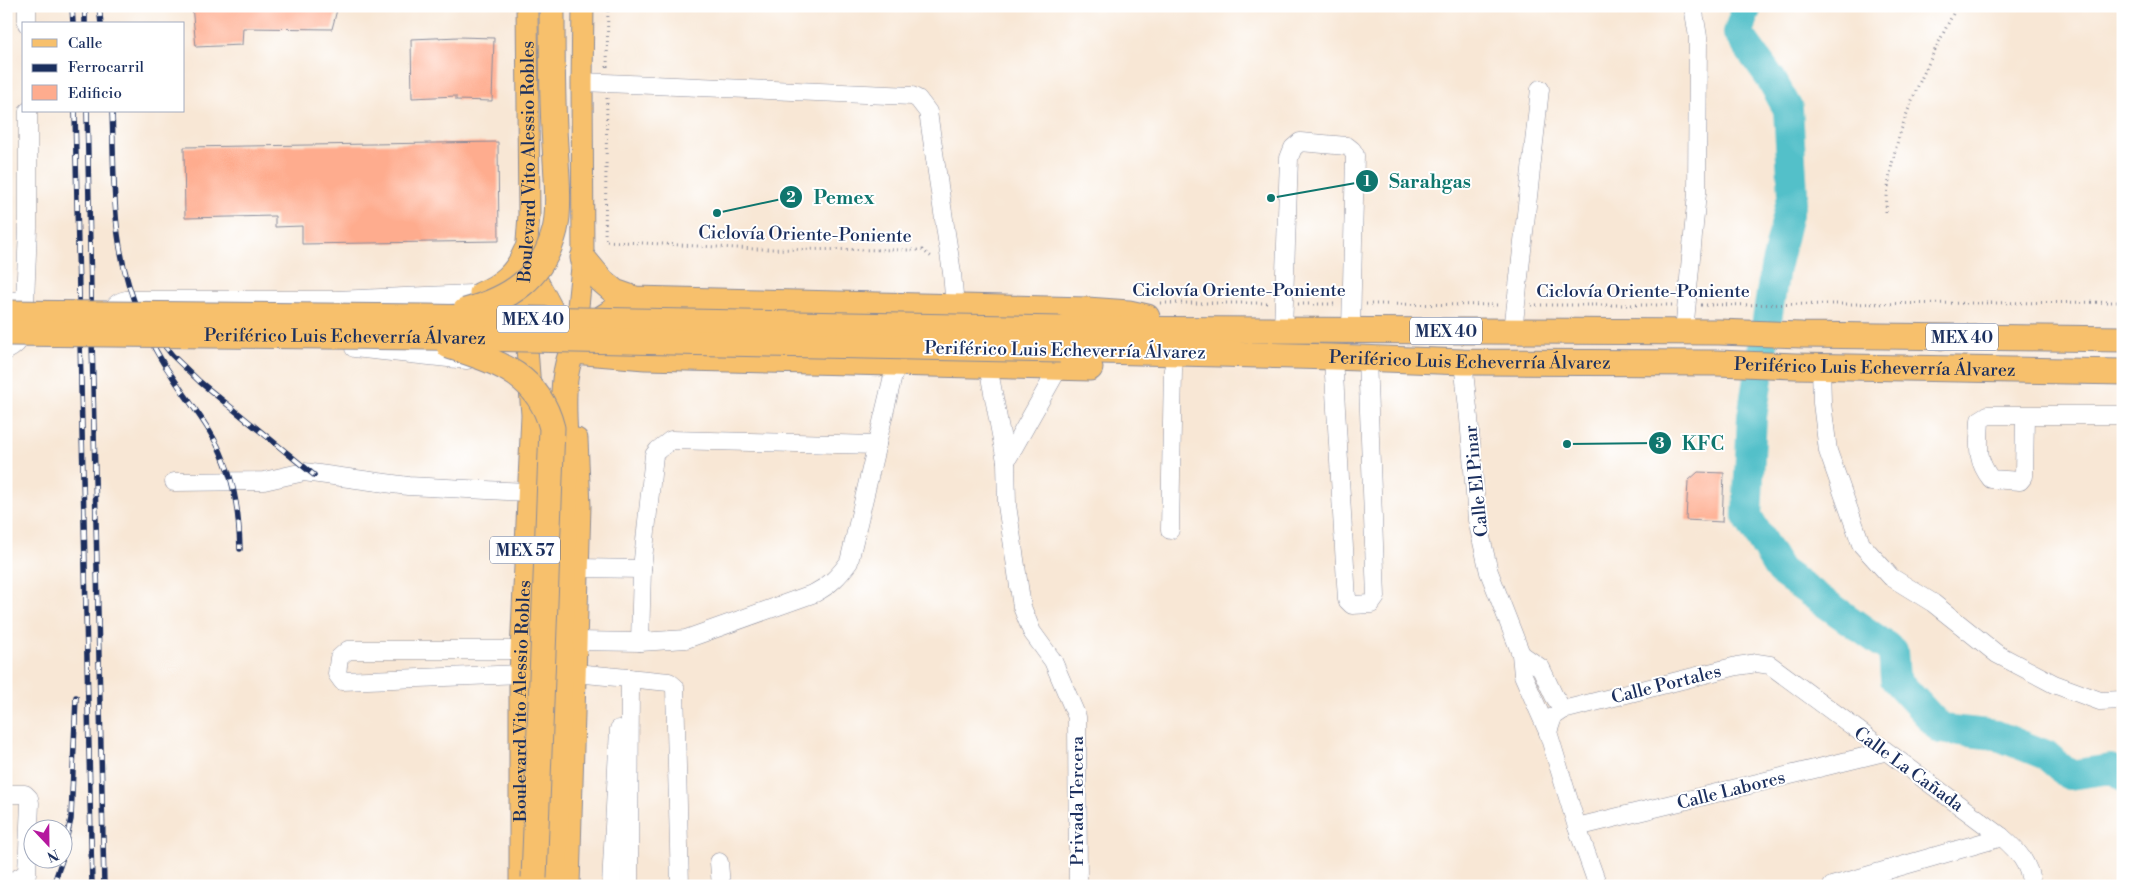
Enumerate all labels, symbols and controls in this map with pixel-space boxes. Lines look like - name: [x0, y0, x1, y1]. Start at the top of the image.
- legend: [22, 22, 185, 112]
- text: Calle: [68, 34, 102, 53]
- street label: Boulevard Vito Alessio Robles: [513, 41, 541, 285]
- text: Ferrocarril: [68, 58, 145, 77]
- text: Edificio: [68, 84, 122, 103]
- callout: Sarahgas: [1354, 164, 1481, 198]
- text: Sarahgas: [1389, 170, 1471, 194]
- text: 1: [1363, 172, 1371, 191]
- callout: Pemex: [779, 180, 884, 214]
- text: Pemex: [814, 186, 874, 210]
- text: 2: [786, 188, 796, 207]
- street label: Ciclovía Oriente-Poniente: [698, 221, 912, 248]
- street label: Ciclovía Oriente-Poniente: [1132, 279, 1346, 302]
- street label: Ciclovía Oriente-Poniente: [1536, 280, 1750, 303]
- road number: MEX 40: [497, 306, 569, 332]
- road number: MEX 40: [1410, 318, 1482, 344]
- street label: Periférico Luis Echeverría Álvarez: [204, 324, 486, 350]
- road number: MEX 40: [1926, 324, 1998, 351]
- street label: Periférico Luis Echeverría Álvarez: [924, 337, 1206, 364]
- street label: Periférico Luis Echeverría Álvarez: [1329, 346, 1611, 375]
- street label: Periférico Luis Echeverría Álvarez: [1734, 353, 2016, 382]
- street label: Calle El Pinar: [1459, 424, 1494, 538]
- callout: KFC: [1647, 426, 1735, 460]
- text: KFC: [1682, 432, 1724, 456]
- text: 3: [1655, 434, 1665, 453]
- road number: MEX 57: [490, 536, 560, 564]
- street label: Boulevard Vito Alessio Robles: [509, 579, 536, 823]
- street label: Calle Portales: [1609, 660, 1724, 709]
- street label: Calle La Cañada: [1849, 722, 1969, 818]
- street label: Privada Tercera: [1066, 735, 1089, 866]
- street label: Calle Labores: [1675, 766, 1788, 815]
- north arrow: [22, 820, 72, 870]
- text: N: [44, 845, 61, 866]

